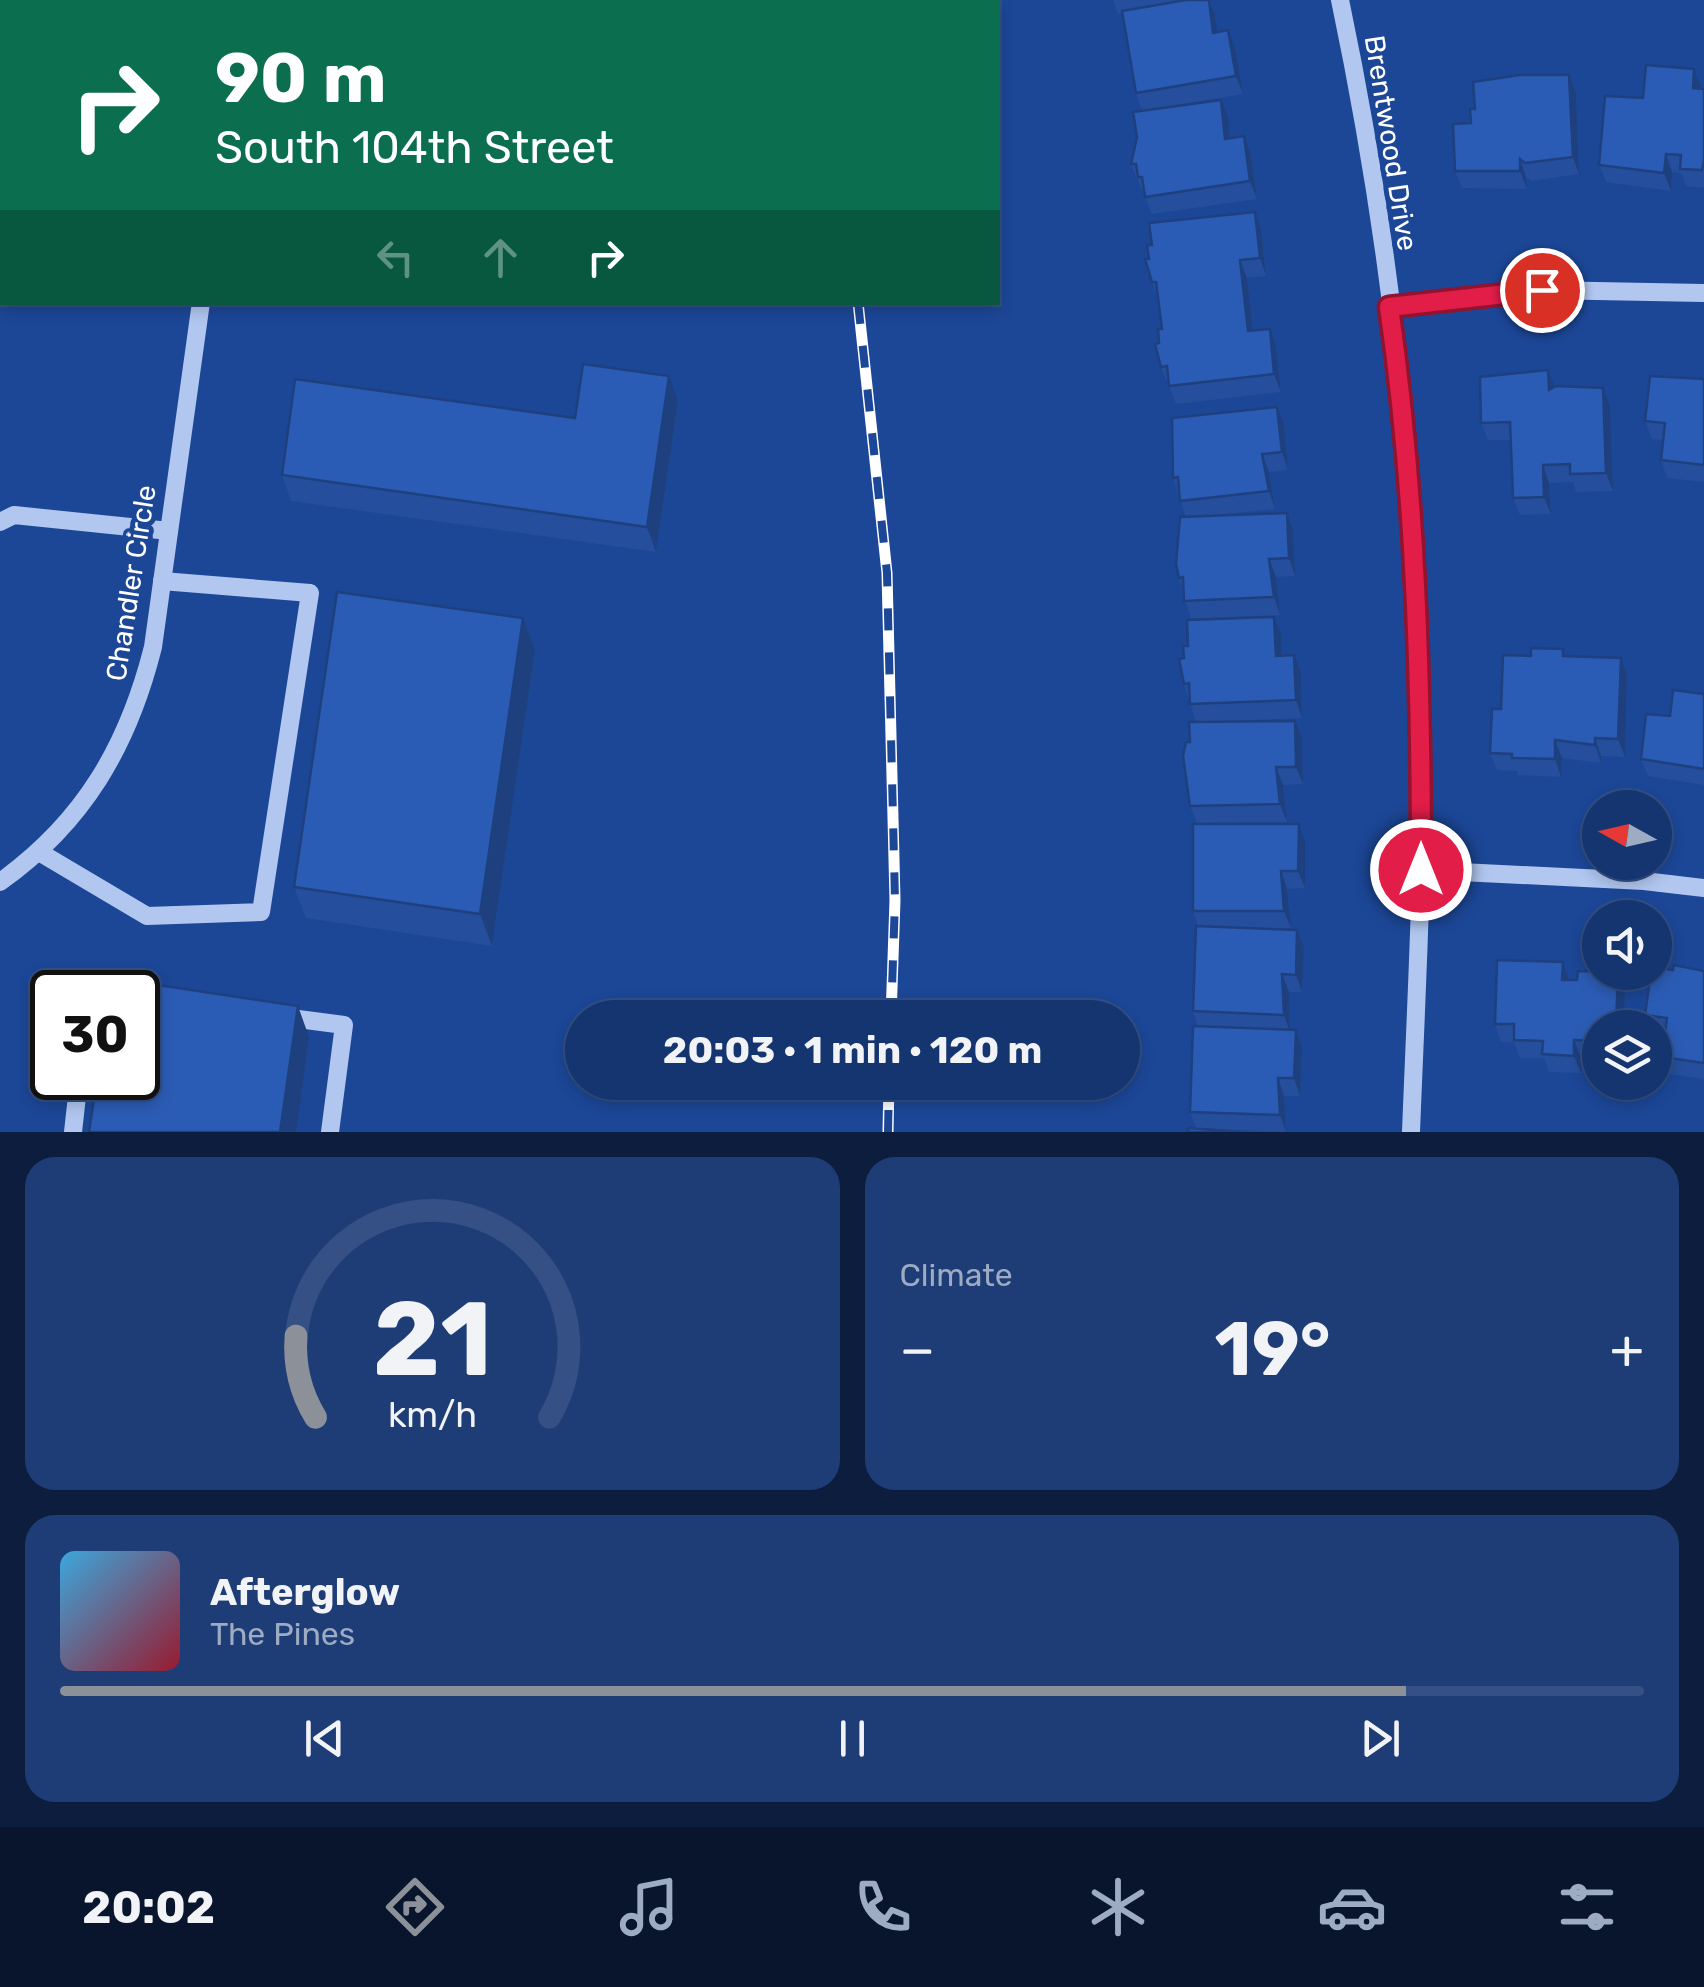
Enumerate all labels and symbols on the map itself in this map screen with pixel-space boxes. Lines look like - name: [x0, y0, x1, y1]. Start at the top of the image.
- street label: Brentwood Drive: [1358, 33, 1424, 253]
- pin: [1500, 248, 1585, 333]
- street label: Chandler Circle: [99, 483, 163, 683]
- north arrow: [1582, 790, 1672, 880]
- position arrow: [1369, 818, 1473, 922]
- speed limit sign: 30: [30, 970, 160, 1100]

